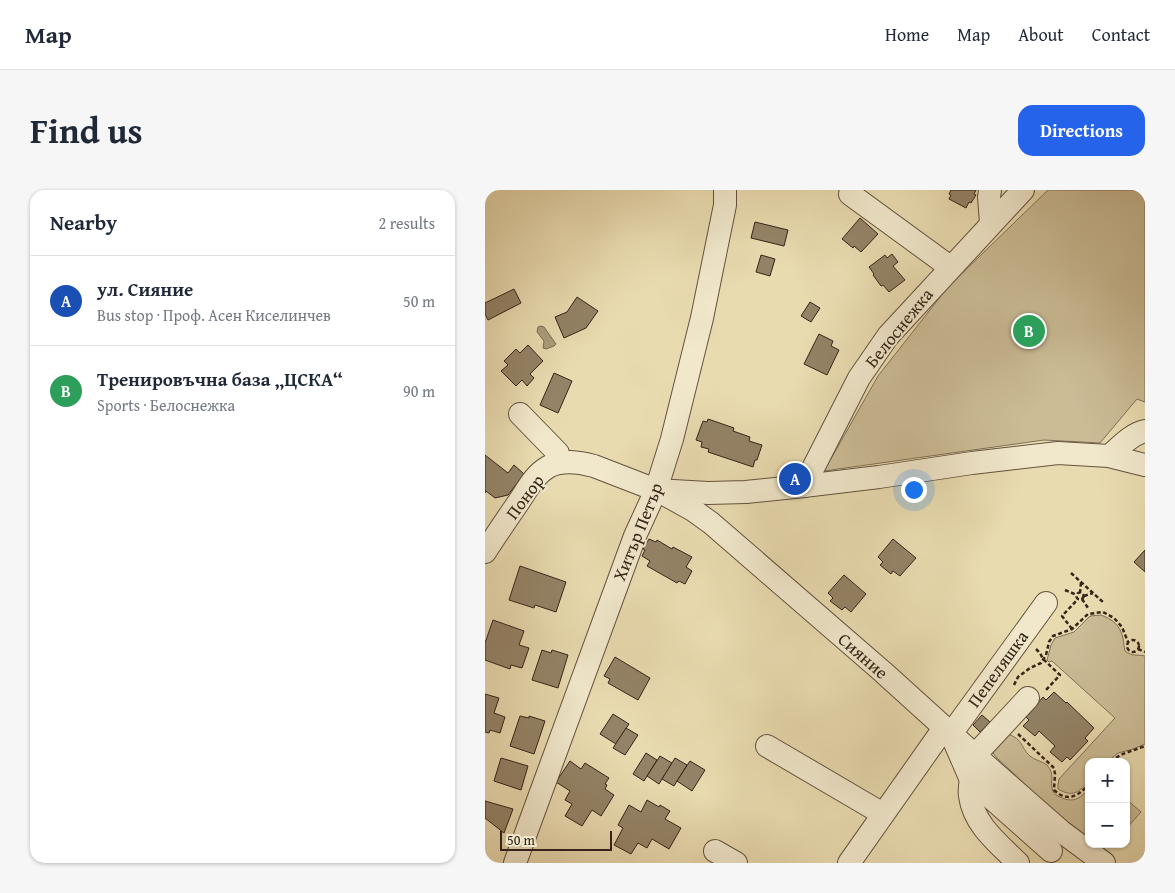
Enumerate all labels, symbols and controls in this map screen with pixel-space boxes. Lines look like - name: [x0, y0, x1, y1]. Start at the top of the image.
- text: Map: [25, 17, 72, 52]
- text: Home: [885, 21, 929, 48]
- text: Map: [957, 21, 990, 48]
- text: About: [1018, 21, 1064, 48]
- text: Contact: [1092, 21, 1150, 48]
- text: Find us: [30, 105, 143, 156]
- button: Directions: [1018, 105, 1145, 156]
- text: Nearby: [50, 207, 117, 238]
- text: 2 results: [378, 211, 435, 235]
- text: ул. Сияние: [97, 275, 193, 303]
- street label: Белоснежка: [858, 282, 940, 373]
- text: A: [61, 289, 71, 313]
- text: 50 m: [403, 289, 435, 313]
- text: Bus stop · Проф. Асен Киселинчев: [97, 303, 331, 327]
- pin: B: [1013, 312, 1045, 350]
- text: Тренировъчна база „ЦСКА“: [97, 365, 343, 393]
- text: B: [61, 379, 71, 403]
- text: 90 m: [403, 379, 435, 403]
- text: Sports · Белоснежка: [97, 393, 235, 417]
- pin: A: [779, 460, 811, 498]
- street label: Понор: [499, 468, 551, 525]
- your location: [901, 477, 927, 503]
- street label: Хитър Петър: [606, 478, 670, 585]
- street label: Пепеляшка: [960, 624, 1035, 713]
- street label: Сияние: [832, 626, 895, 685]
- map controls: [1085, 758, 1130, 848]
- button: +: [1085, 758, 1130, 803]
- button: −: [1085, 803, 1130, 848]
- scale bar: [500, 828, 613, 851]
- text: 50 m: [507, 830, 535, 850]

